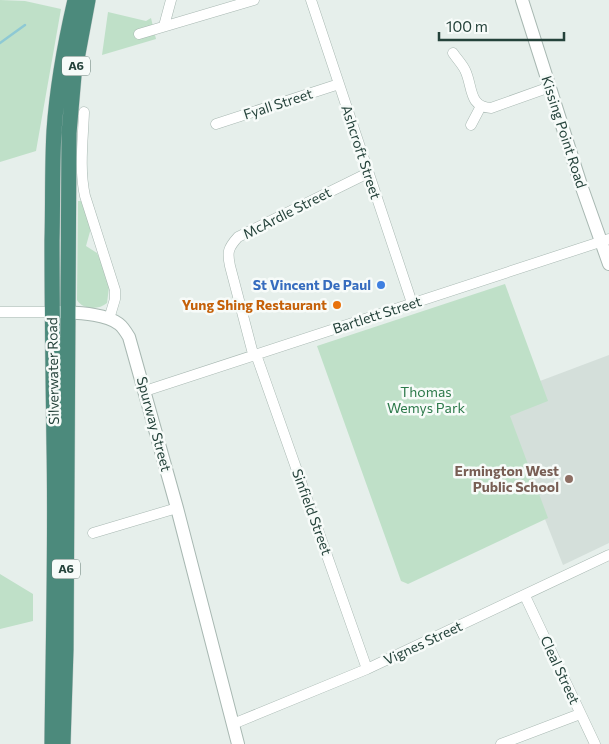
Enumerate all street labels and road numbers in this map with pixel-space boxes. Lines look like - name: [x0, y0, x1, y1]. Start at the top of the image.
- road number: A6: [62, 56, 90, 76]
- street label: Kissing Point Road: [538, 73, 591, 190]
- street label: Fyall Street: [241, 84, 315, 123]
- street label: Ashcroft Street: [338, 103, 385, 201]
- street label: McArdle Street: [240, 183, 334, 242]
- street label: Bartlett Street: [330, 292, 424, 337]
- street label: Silverwater Road: [43, 317, 62, 425]
- street label: Spurway Street: [134, 375, 175, 473]
- street label: Sinfield Street: [289, 467, 336, 557]
- road number: A6: [52, 560, 80, 578]
- street label: Vignes Street: [381, 617, 465, 668]
- street label: Cleal Street: [537, 633, 584, 707]

